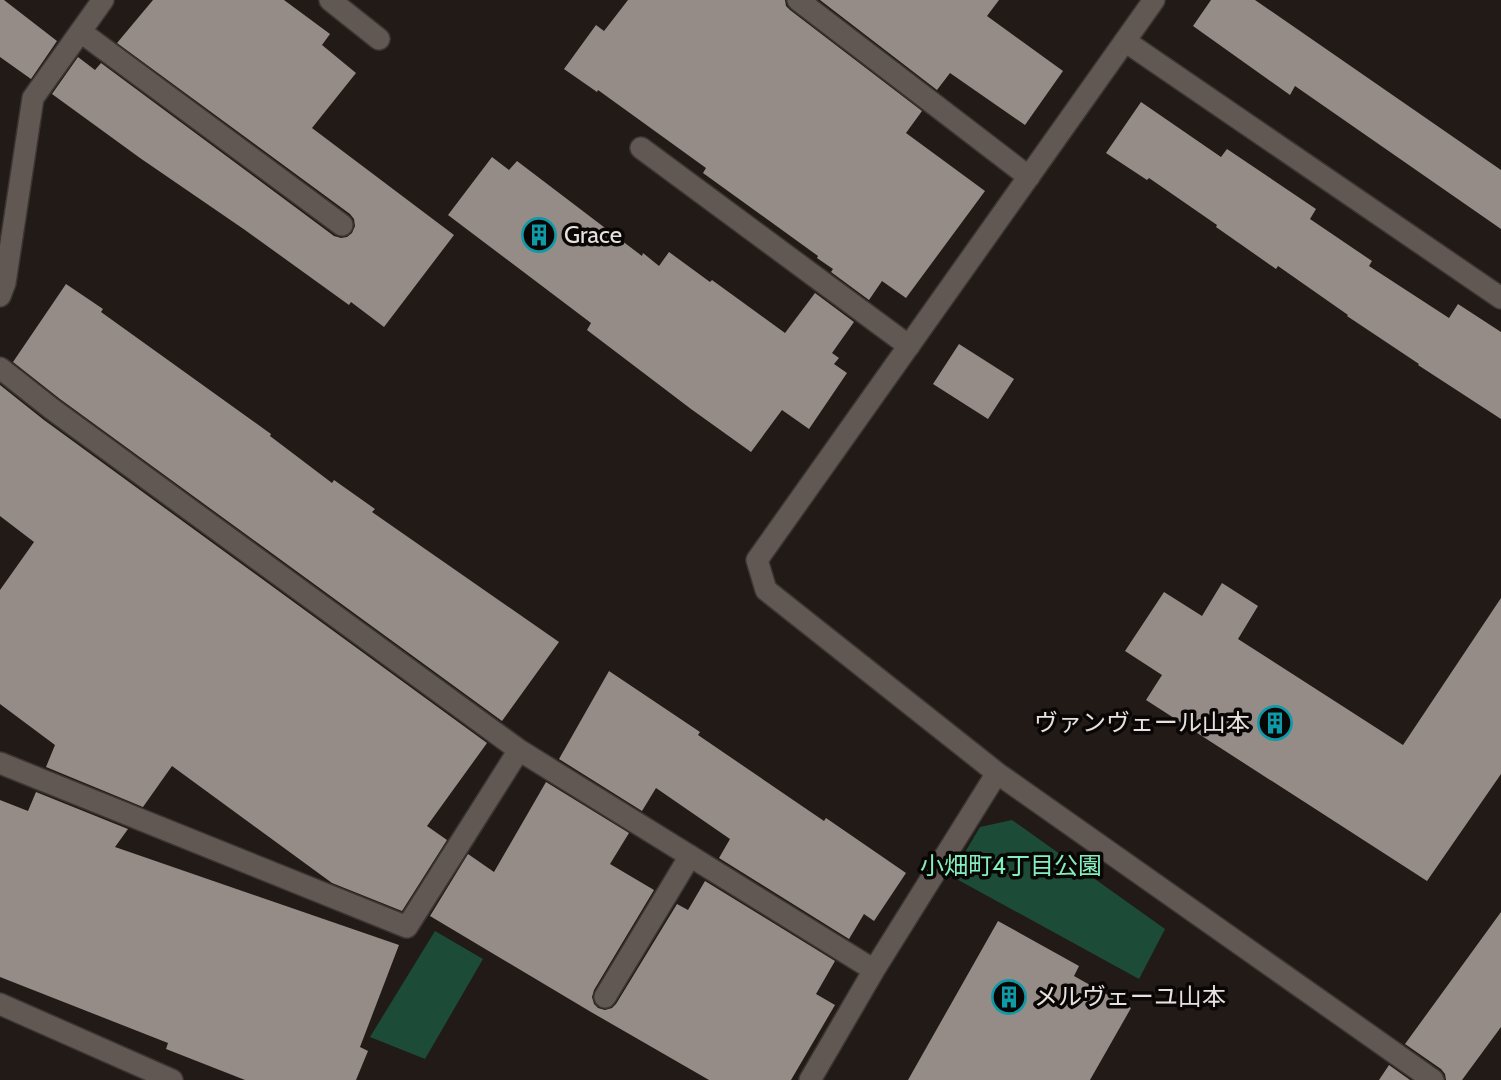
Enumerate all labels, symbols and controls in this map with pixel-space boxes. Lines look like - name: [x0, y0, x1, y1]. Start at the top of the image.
- building icon: Grace: [520, 216, 558, 254]
- place label: Grace: [564, 220, 622, 249]
- building icon: ヴァンヴェール山本: [1256, 704, 1294, 742]
- place label: ヴァンヴェール山本: [1034, 708, 1250, 737]
- park label: 小畑町4丁目公園: [920, 851, 1102, 880]
- building icon: メルヴェーユ山本: [990, 978, 1028, 1016]
- place label: メルヴェーユ山本: [1034, 982, 1226, 1011]

